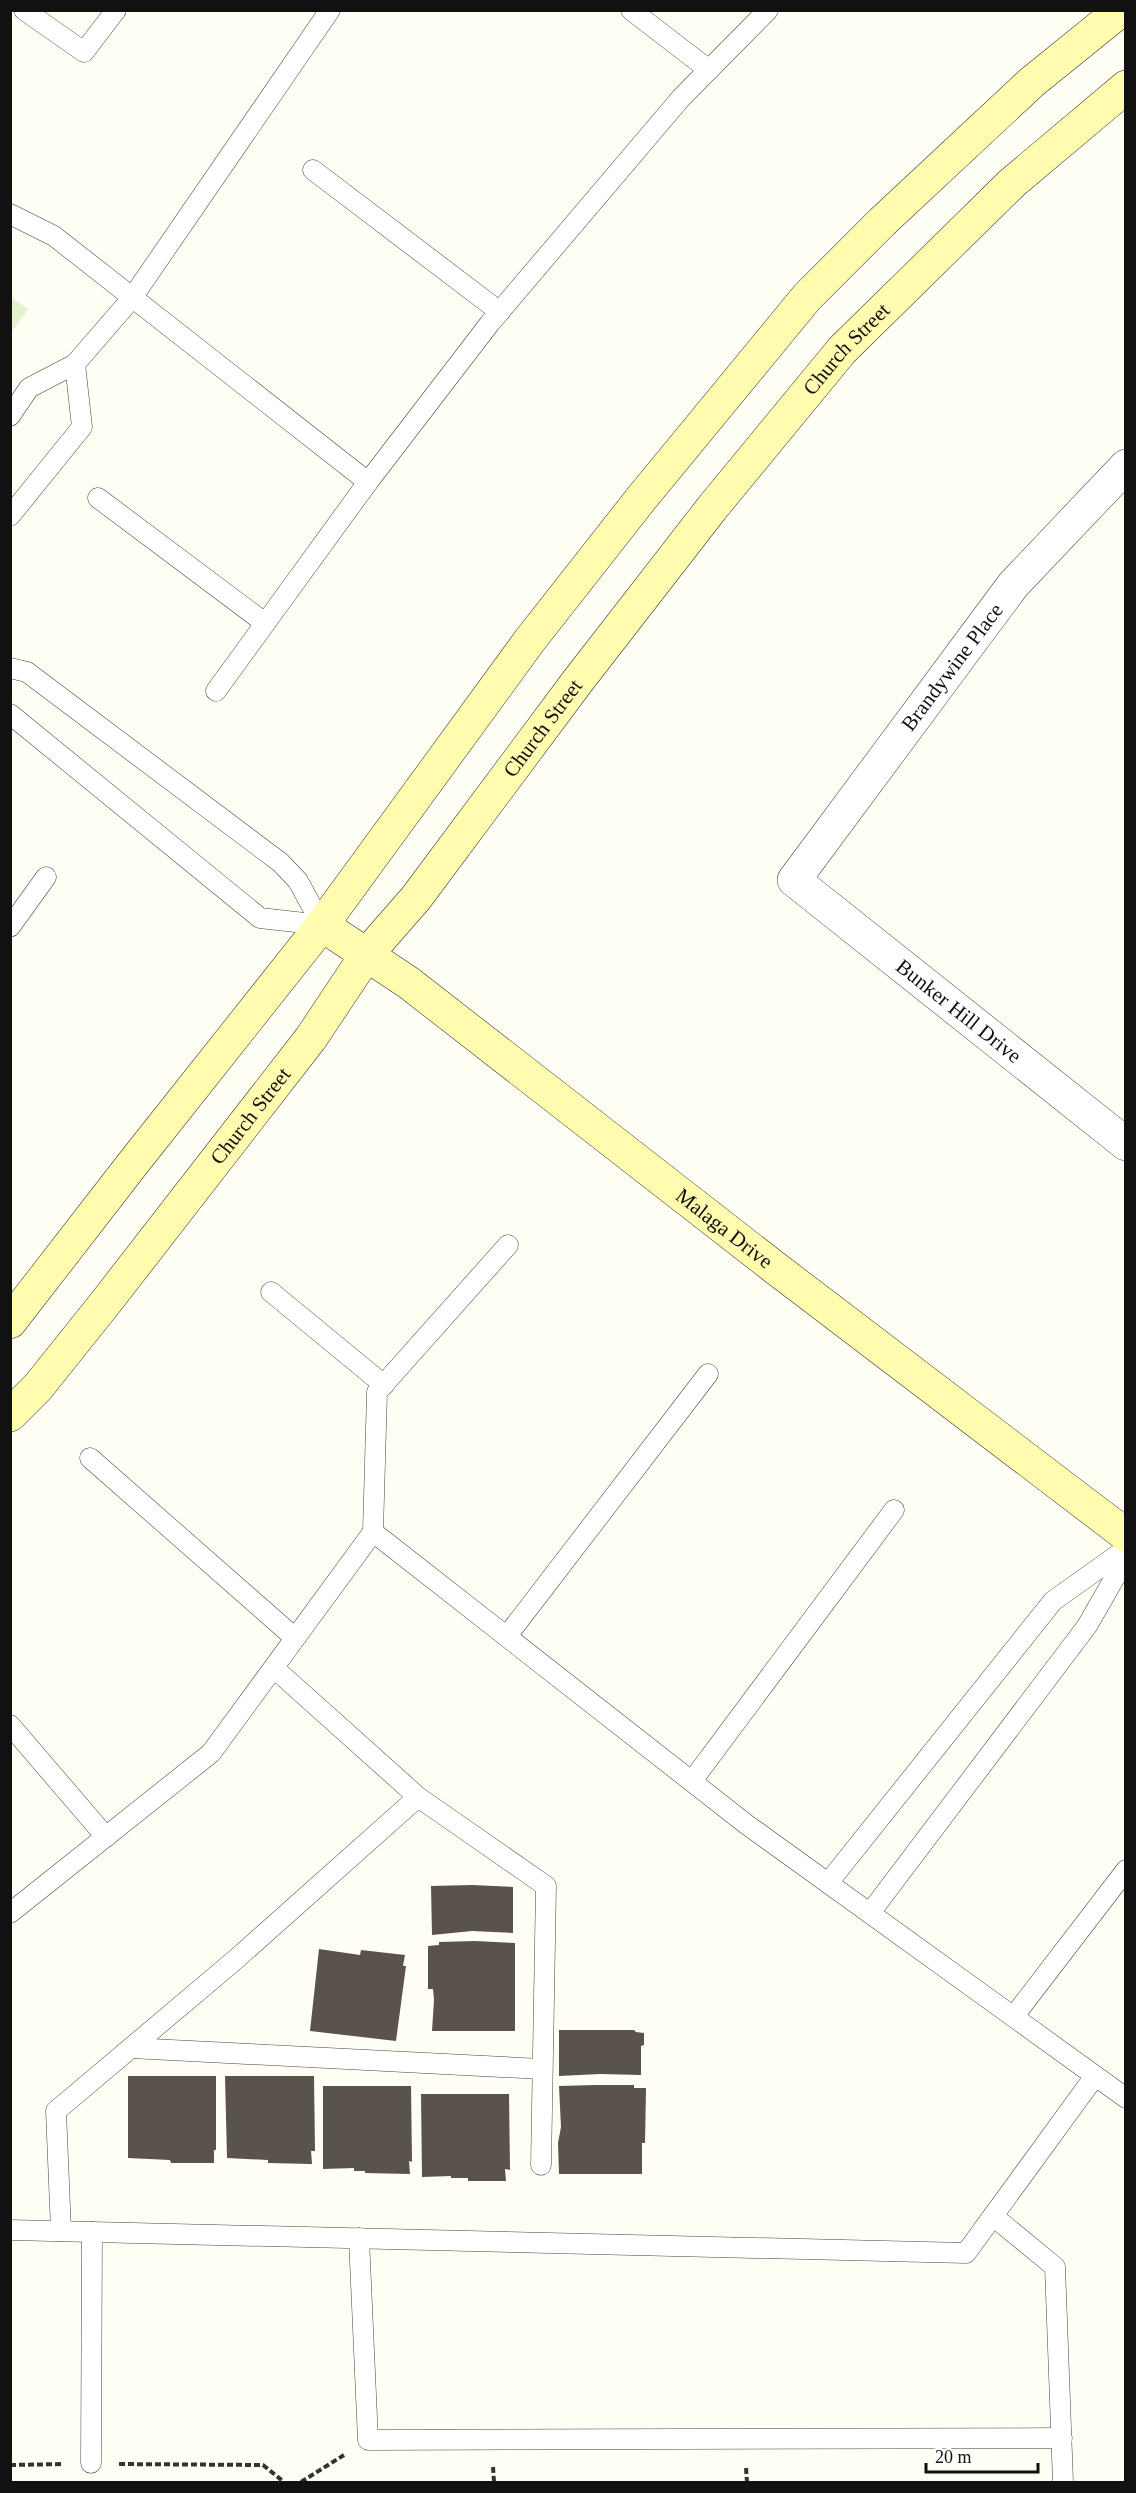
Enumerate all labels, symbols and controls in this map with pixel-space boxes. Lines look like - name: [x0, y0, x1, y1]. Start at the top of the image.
- street label: Church Street: [798, 298, 895, 400]
- street label: Brandywine Place: [896, 599, 1008, 735]
- street label: Church Street: [498, 674, 587, 782]
- street label: Bunker Hill Drive: [891, 954, 1026, 1068]
- street label: Church Street: [205, 1063, 296, 1169]
- street label: Malaga Drive: [671, 1183, 777, 1273]
- scale bar: [926, 2436, 1038, 2474]
- text: 20 m: [935, 2447, 972, 2467]

